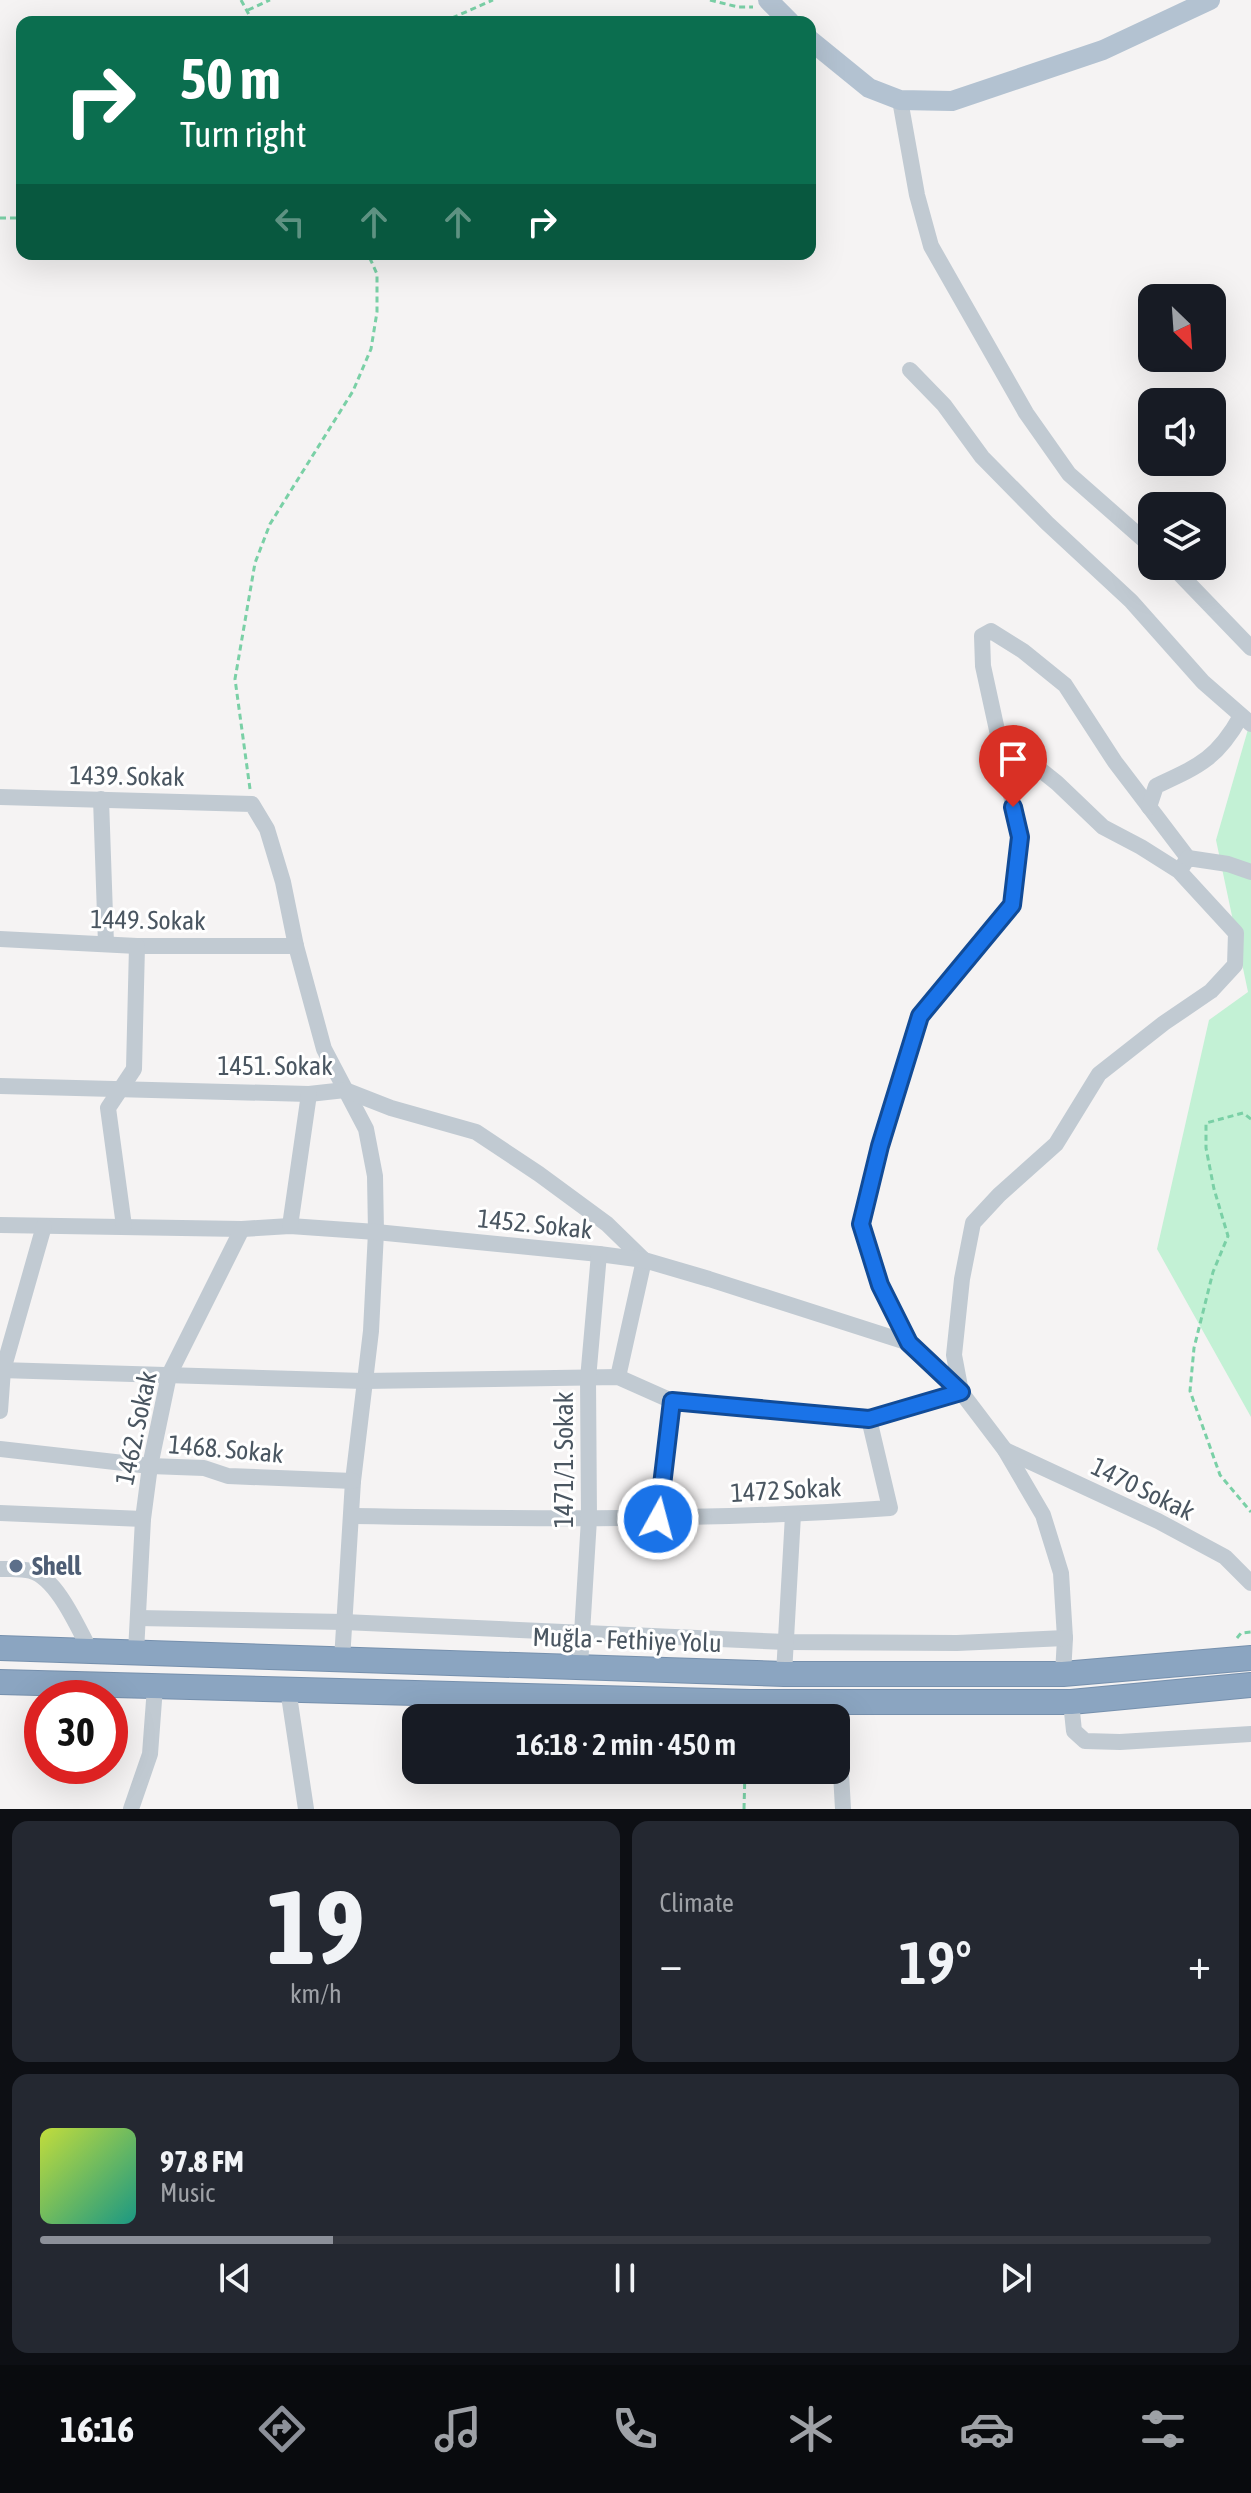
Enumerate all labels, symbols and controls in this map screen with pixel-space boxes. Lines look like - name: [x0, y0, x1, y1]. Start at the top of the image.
- text: 50 m: [180, 47, 281, 111]
- icon: right: [48, 48, 152, 152]
- text: Turn right: [180, 113, 307, 155]
- icon: left: [268, 200, 312, 244]
- icon: ahead: [352, 200, 396, 244]
- icon: ahead: [436, 200, 480, 244]
- icon: right: [520, 200, 564, 244]
- north arrow: [1138, 284, 1226, 372]
- map controls: [1138, 284, 1226, 580]
- button: sound: [1138, 388, 1226, 476]
- button: layers: [1138, 492, 1226, 580]
- pin: [979, 725, 1047, 807]
- icon: arrive: [991, 737, 1035, 781]
- street label: 1439. Sokak: [69, 760, 185, 792]
- street label: 1449. Sokak: [90, 904, 206, 936]
- street label: 1451. Sokak: [217, 1051, 333, 1081]
- street label: 1452. Sokak: [476, 1203, 594, 1245]
- street label: 1462. Sokak: [109, 1369, 163, 1487]
- street label: 1471/1. Sokak: [549, 1392, 579, 1528]
- street label: 1468. Sokak: [167, 1429, 285, 1469]
- street label: 1470 Sokak: [1087, 1451, 1199, 1527]
- street label: 1472 Sokak: [730, 1472, 842, 1508]
- position arrow: [616, 1477, 700, 1561]
- place label: Shell: [32, 1551, 82, 1581]
- marker: Shell: [7, 1557, 25, 1575]
- street label: Muğla - Fethiye Yolu: [532, 1622, 722, 1658]
- speed limit sign: 30: [24, 1680, 128, 1784]
- text: 16:18 · 2 min · 450 m: [516, 1727, 736, 1761]
- text: 19: [267, 1867, 365, 1986]
- text: Climate: [660, 1888, 734, 1918]
- text: 19°: [899, 1928, 972, 1997]
- text: −: [660, 1938, 682, 1988]
- text: +: [1188, 1938, 1211, 1988]
- text: km/h: [290, 1979, 342, 2009]
- text: 97.8 FM: [160, 2144, 244, 2178]
- text: Music: [160, 2178, 215, 2208]
- icon: previous: [213, 2256, 257, 2300]
- icon: pause: [603, 2256, 647, 2300]
- icon: next: [994, 2256, 1038, 2300]
- icon: directions: [254, 2401, 310, 2457]
- icon: music: [430, 2401, 486, 2457]
- icon: phone: [607, 2401, 663, 2457]
- icon: climate: [783, 2401, 839, 2457]
- icon: car: [959, 2401, 1015, 2457]
- icon: filters: [1135, 2401, 1191, 2457]
- text: 16:16: [60, 2408, 134, 2450]

